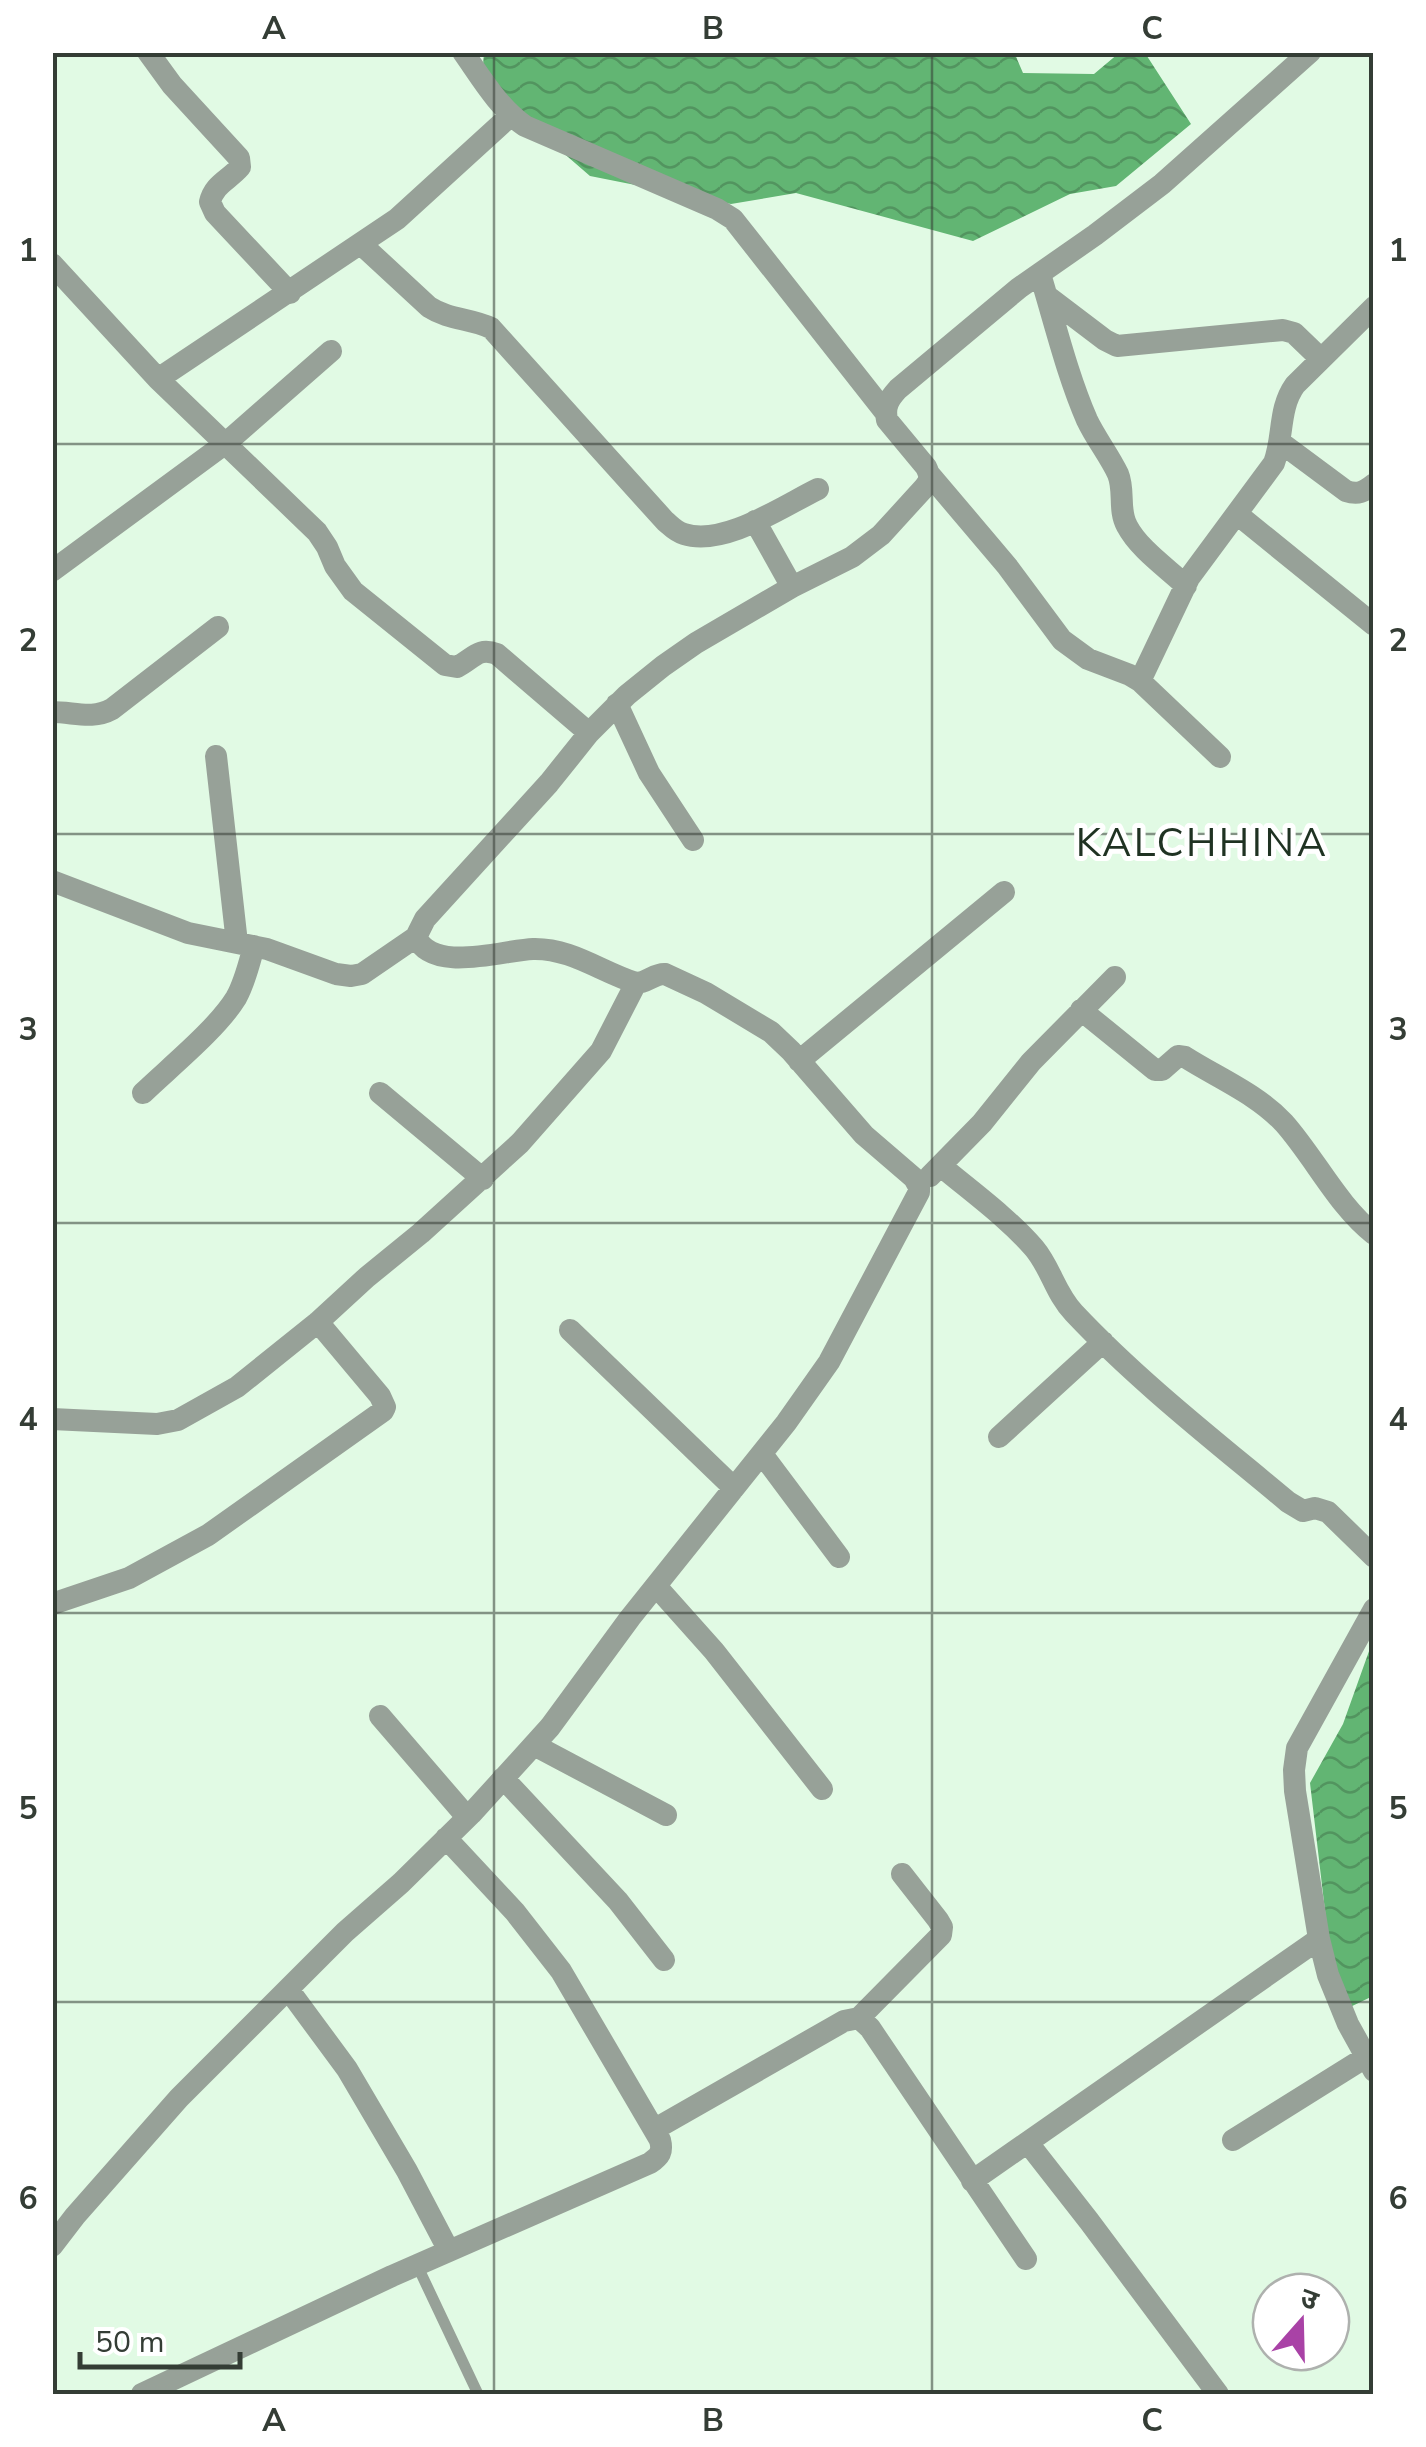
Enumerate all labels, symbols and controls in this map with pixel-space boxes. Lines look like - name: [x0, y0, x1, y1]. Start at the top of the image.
- text: A: [262, 7, 286, 50]
- text: B: [702, 7, 724, 50]
- text: C: [1141, 7, 1163, 50]
- text: 1: [18, 229, 38, 272]
- text: 1: [1388, 229, 1408, 272]
- text: 2: [18, 619, 38, 662]
- text: 2: [1388, 619, 1408, 662]
- district label: KALCHHINA: [1076, 816, 1328, 870]
- text: 3: [18, 1008, 38, 1051]
- text: 3: [1388, 1008, 1408, 1051]
- text: 4: [18, 1398, 38, 1441]
- text: 4: [1388, 1398, 1408, 1441]
- text: 5: [18, 1787, 38, 1830]
- text: 5: [1388, 1787, 1408, 1830]
- text: 6: [18, 2177, 38, 2220]
- text: 6: [1388, 2177, 1408, 2220]
- north arrow: [1251, 2272, 1351, 2372]
- text: उ: [1295, 2279, 1324, 2320]
- scale bar: [80, 2307, 240, 2369]
- text: 50 m: [95, 2322, 164, 2363]
- text: A: [262, 2399, 286, 2442]
- text: B: [702, 2399, 724, 2442]
- text: C: [1141, 2399, 1163, 2442]

